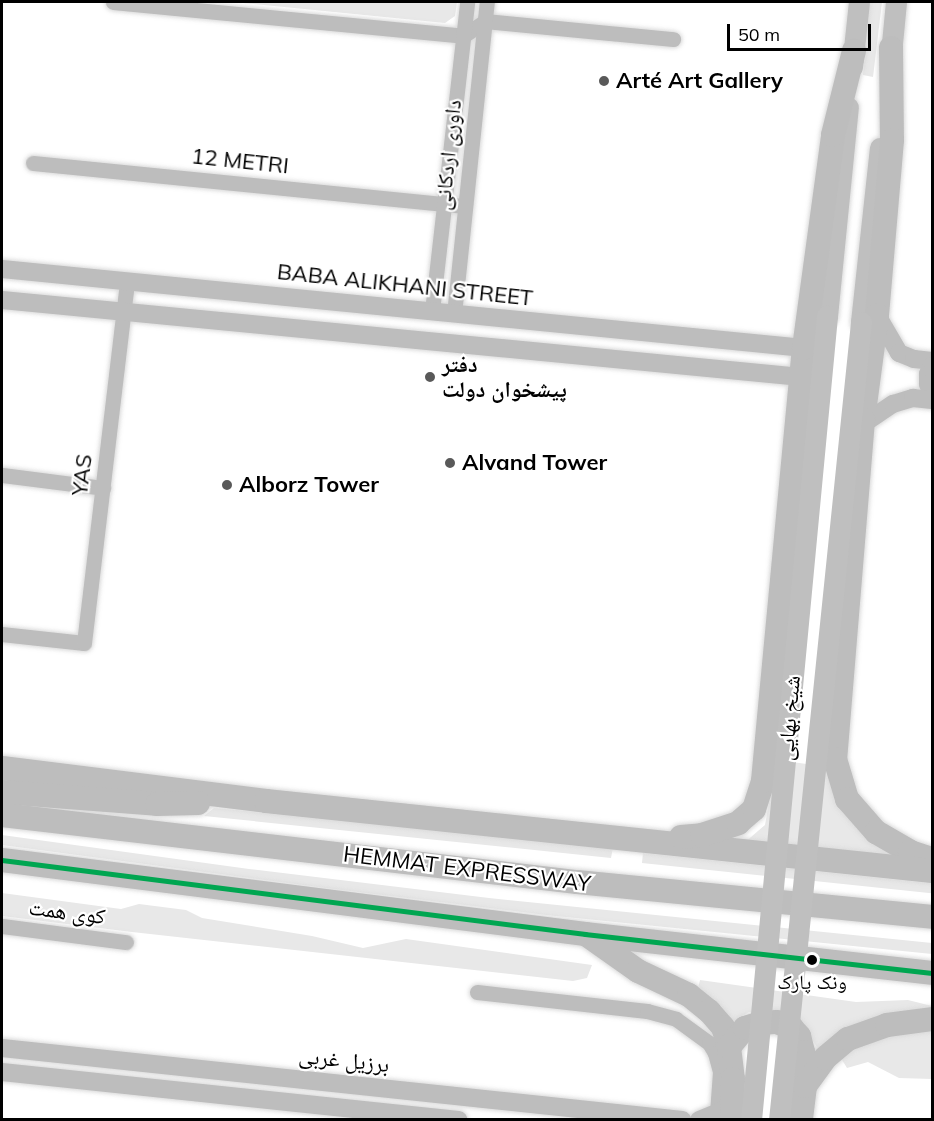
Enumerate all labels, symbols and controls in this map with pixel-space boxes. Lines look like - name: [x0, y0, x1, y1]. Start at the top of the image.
- scale bar: [730, 12, 874, 50]
- text: 50 m: [738, 23, 780, 46]
- place label: Arté Art Gallery: [616, 68, 783, 94]
- marker: Arté Art Gallery: [597, 74, 611, 88]
- street label: داوری اردکانی: [429, 98, 467, 212]
- street label: 12 METRI: [190, 143, 290, 179]
- street label: BABA ALIKHANI STREET: [276, 258, 534, 312]
- place label: دفتر پیشخوان دولت: [442, 351, 567, 402]
- marker: دفتر پیشخوان دولت: [423, 370, 437, 384]
- place label: Alvand Tower: [462, 450, 607, 476]
- street label: YAS: [66, 453, 98, 497]
- marker: Alvand Tower: [443, 456, 457, 470]
- place label: Alborz Tower: [239, 472, 379, 498]
- marker: Alborz Tower: [220, 478, 234, 492]
- street label: شیخ بهایی: [772, 674, 806, 762]
- street label: HEMMAT EXPRESSWAY: [342, 841, 592, 897]
- street label: کوی همت: [27, 894, 107, 930]
- marker: ونک پارک: [806, 954, 818, 966]
- place label: ونک پارک: [777, 969, 847, 993]
- street label: برزیل غربی: [297, 1042, 391, 1078]

